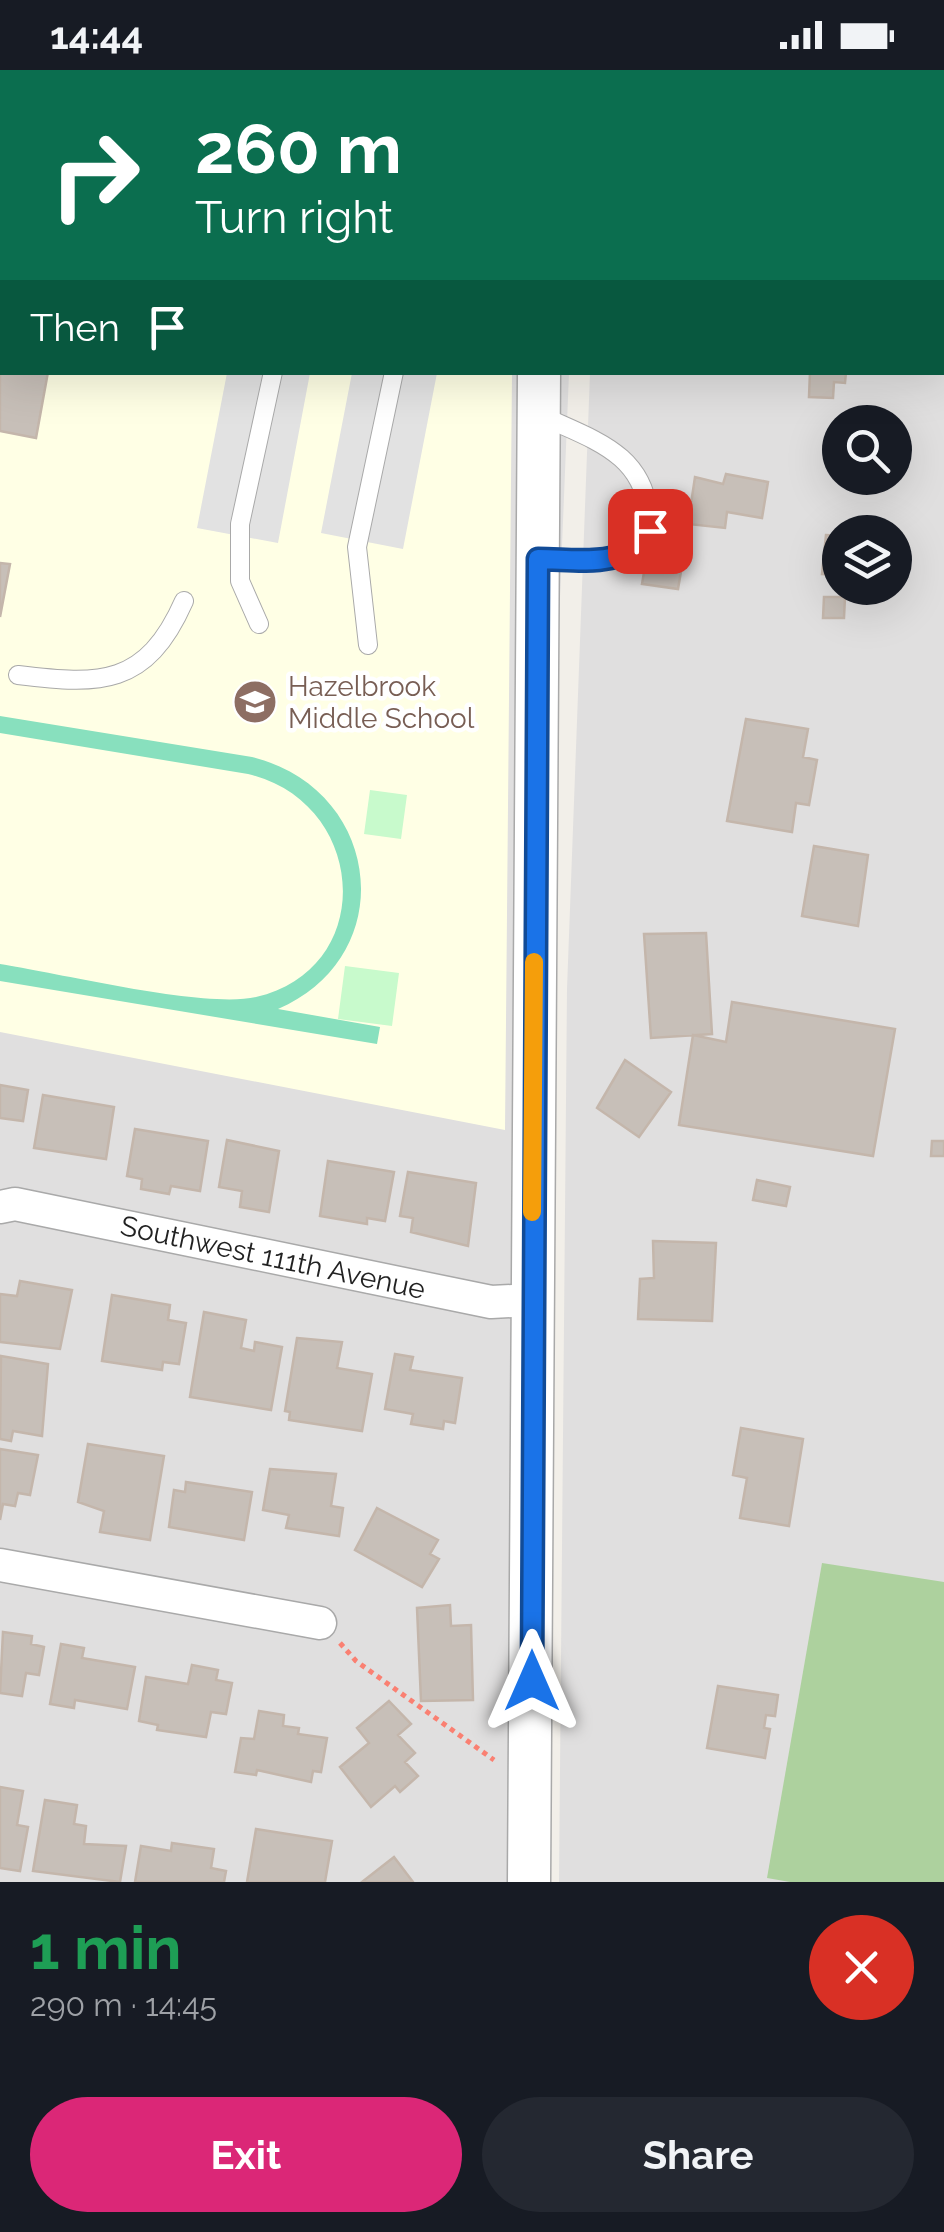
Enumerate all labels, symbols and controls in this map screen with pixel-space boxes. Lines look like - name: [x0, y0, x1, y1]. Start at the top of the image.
- text: 14:44: [50, 13, 143, 58]
- text: 260 m: [195, 107, 402, 189]
- icon: right: [30, 110, 160, 240]
- text: Turn right: [195, 191, 393, 244]
- icon: arrive: [140, 300, 195, 355]
- text: Then: [30, 305, 120, 350]
- map controls: [822, 405, 912, 605]
- button: search: [822, 405, 912, 495]
- pin: [608, 489, 693, 574]
- icon: arrive: [623, 504, 678, 559]
- button: layers: [822, 515, 912, 605]
- place label: Hazelbrook Middle School: [288, 670, 475, 735]
- school or university icon: Hazelbrook Middle School: [232, 679, 278, 725]
- street label: Southwest 111th Avenue: [118, 1209, 428, 1306]
- position arrow: [480, 1629, 584, 1733]
- text: 1 min: [30, 1913, 181, 1983]
- button: close: [809, 1915, 914, 2020]
- text: 290 m · 14:45: [30, 1986, 217, 2023]
- button: Exit: [30, 2097, 462, 2212]
- button: Share: [482, 2097, 914, 2212]

